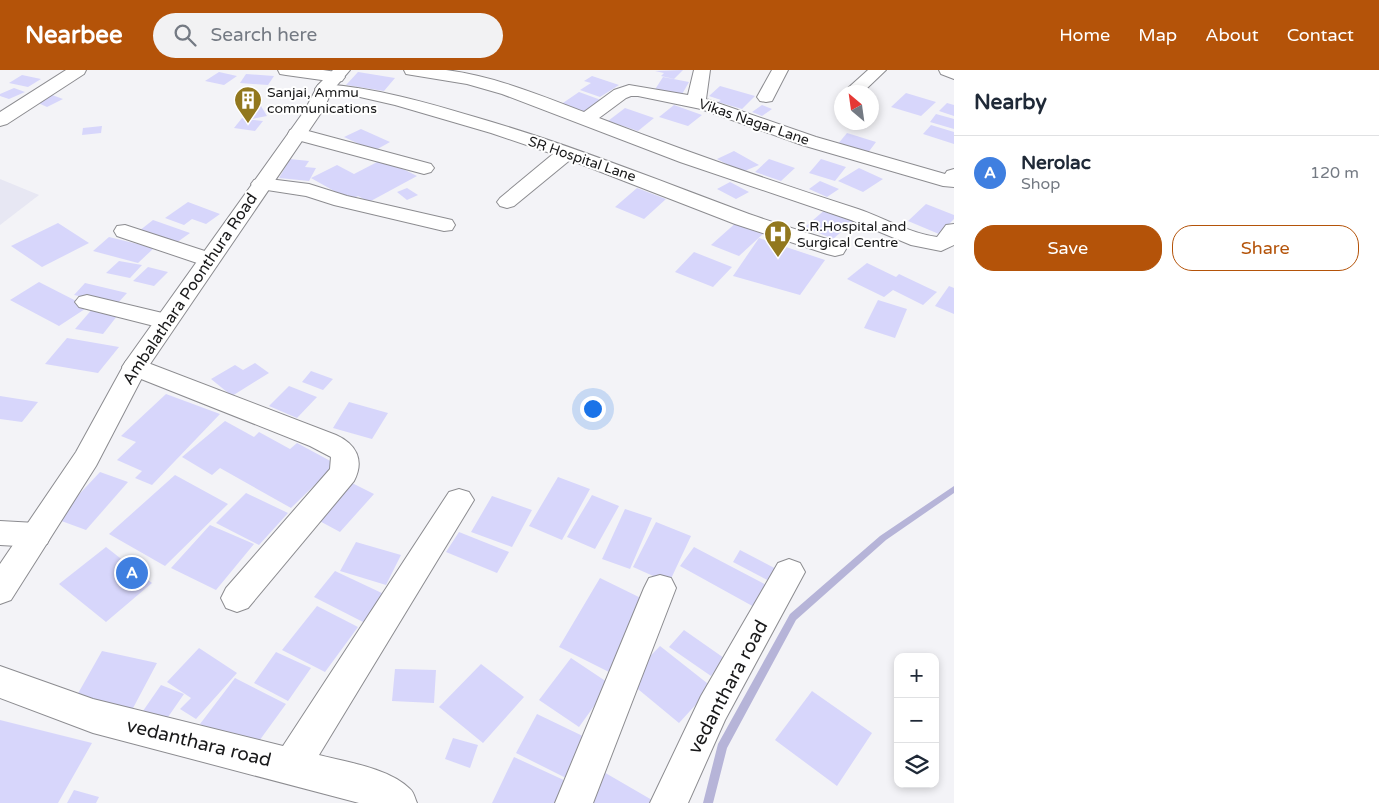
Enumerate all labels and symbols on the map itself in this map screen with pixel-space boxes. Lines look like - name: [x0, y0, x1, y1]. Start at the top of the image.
- place label: Sanjai, Ammu communications: [267, 84, 377, 117]
- building icon: Sanjai, Ammu communications: [233, 85, 263, 124]
- north arrow: [834, 85, 879, 130]
- street label: Vikas Nagar Lane: [696, 95, 812, 149]
- street label: SR Hospital Lane: [526, 133, 638, 185]
- street label: Ambalathara Poonthura Road: [118, 189, 262, 389]
- place label: S.R.Hospital and Surgical Centre: [797, 218, 906, 251]
- hospital icon: S.R.Hospital and Surgical Centre: [763, 219, 793, 258]
- your location: [580, 396, 606, 422]
- pin: A: [116, 554, 148, 592]
- street label: vedanthara road: [683, 616, 773, 758]
- street label: vedanthara road: [124, 714, 274, 772]

